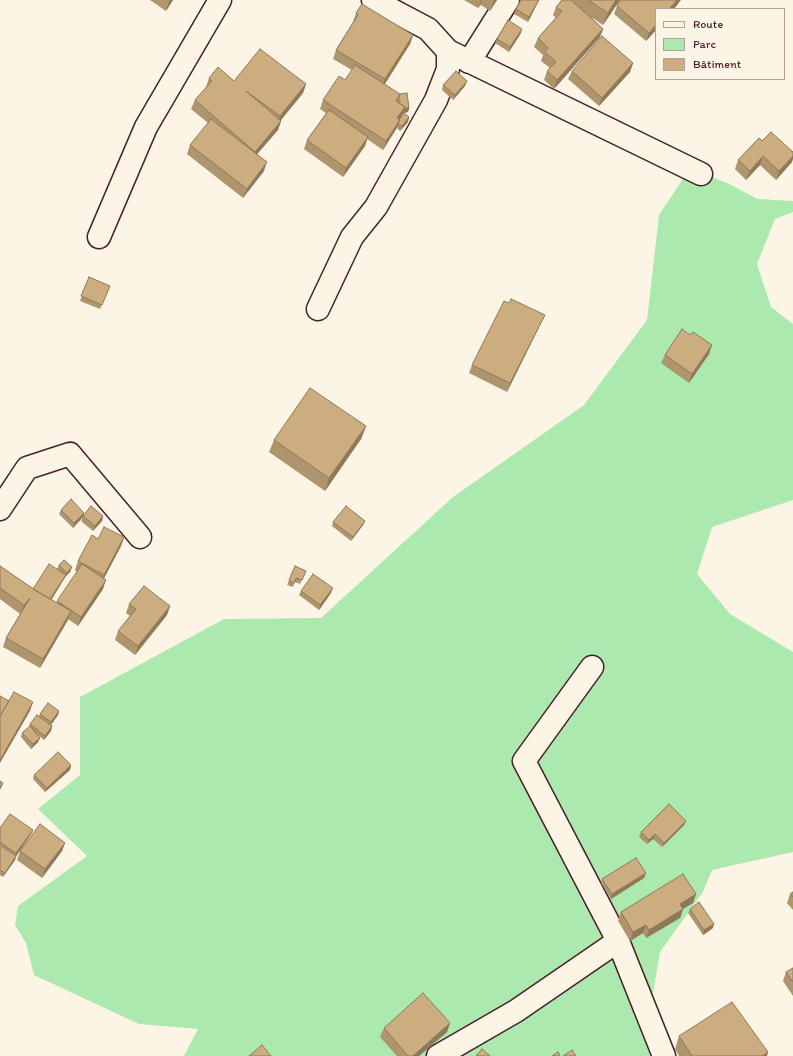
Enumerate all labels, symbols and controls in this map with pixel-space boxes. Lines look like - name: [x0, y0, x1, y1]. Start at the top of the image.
- legend: [655, 8, 785, 80]
- text: Route: [693, 17, 723, 31]
- text: Parc: [693, 37, 716, 51]
- text: Bâtiment: [693, 57, 741, 71]

